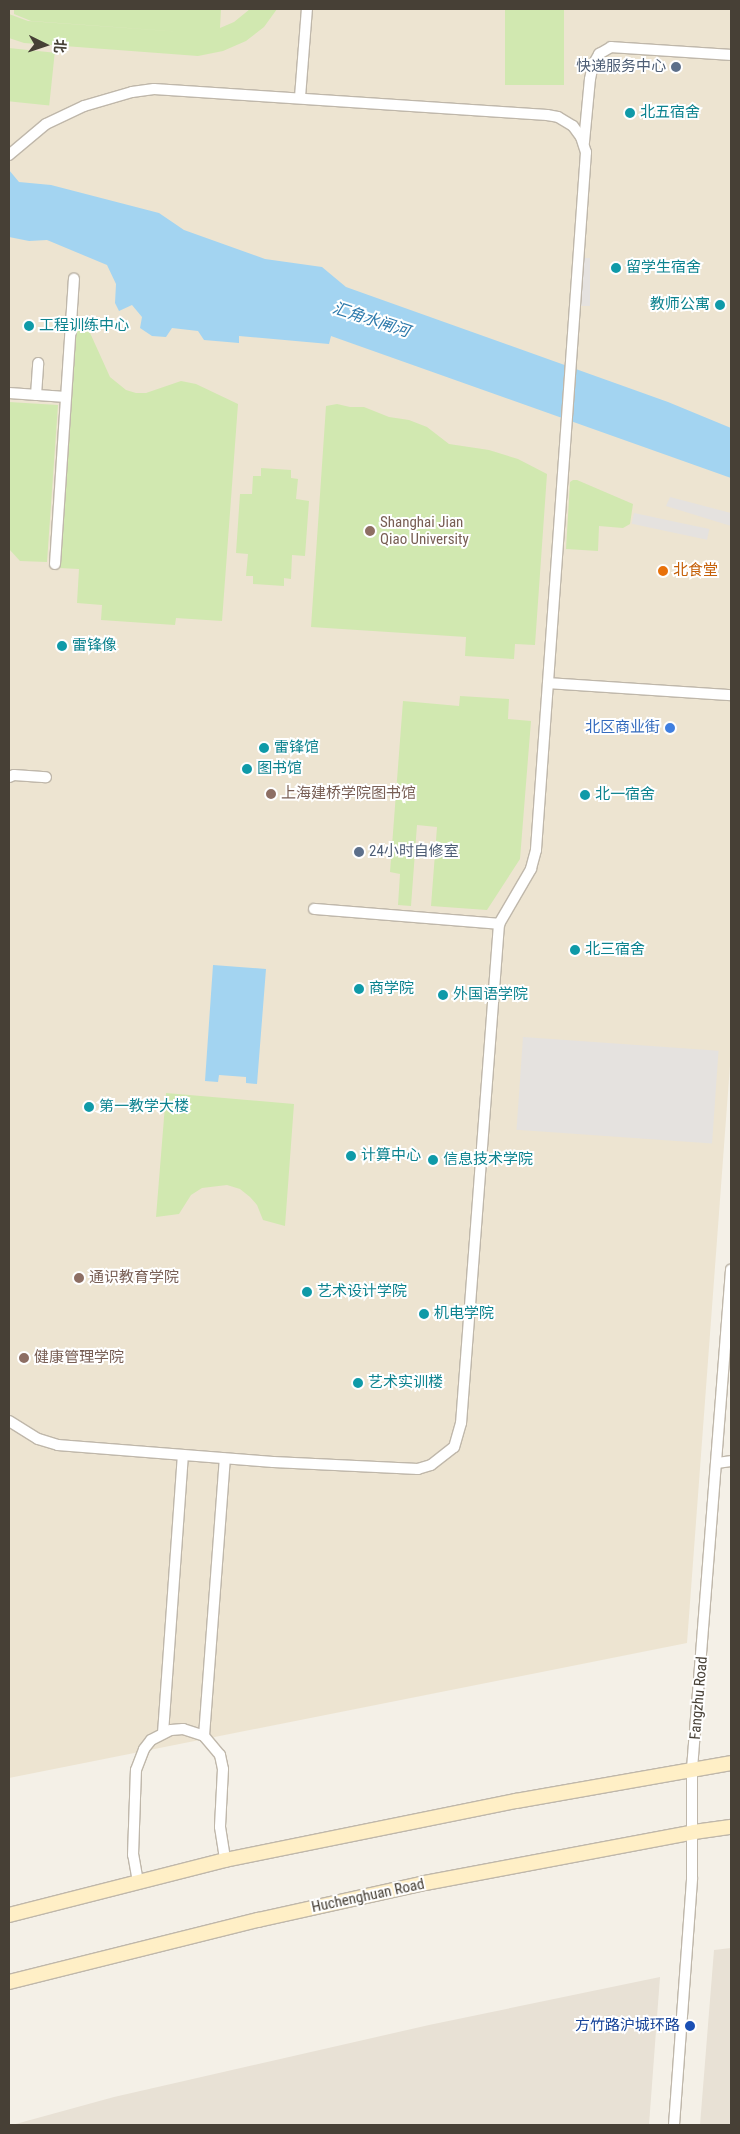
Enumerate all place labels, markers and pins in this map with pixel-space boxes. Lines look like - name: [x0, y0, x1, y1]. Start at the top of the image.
- place label: 快递服务中心: [576, 58, 666, 76]
- marker: 快递服务中心: [670, 61, 682, 73]
- place label: 北五宿舍: [640, 104, 700, 122]
- marker: 北五宿舍: [624, 107, 636, 119]
- place label: 留学生宿舍: [626, 259, 701, 277]
- marker: 留学生宿舍: [610, 262, 622, 274]
- place label: 教师公寓: [650, 296, 710, 314]
- marker: 教师公寓: [714, 299, 726, 311]
- place label: 工程训练中心: [39, 317, 129, 335]
- marker: 工程训练中心: [23, 320, 35, 332]
- place label: Shanghai Jian Qiao University: [380, 513, 469, 548]
- marker: Shanghai Jian Qiao University: [364, 525, 376, 537]
- place label: 北食堂: [673, 562, 718, 580]
- marker: 北食堂: [657, 565, 669, 577]
- place label: 雷锋像: [72, 637, 117, 655]
- marker: 雷锋像: [56, 640, 68, 652]
- place label: 北区商业街: [585, 719, 660, 737]
- marker: 北区商业街: [664, 722, 676, 734]
- place label: 雷锋馆: [274, 739, 319, 757]
- marker: 雷锋馆: [258, 742, 270, 754]
- place label: 图书馆: [257, 760, 302, 778]
- marker: 图书馆: [241, 763, 253, 775]
- place label: 上海建桥学院图书馆: [281, 785, 416, 803]
- place label: 北一宿舍: [595, 786, 655, 804]
- marker: 上海建桥学院图书馆: [265, 788, 277, 800]
- marker: 北一宿舍: [579, 789, 591, 801]
- place label: 24小时自修室: [369, 843, 459, 861]
- marker: 24小时自修室: [353, 846, 365, 858]
- place label: 北三宿舍: [585, 941, 645, 959]
- marker: 北三宿舍: [569, 944, 581, 956]
- place label: 商学院: [369, 980, 414, 998]
- marker: 商学院: [353, 983, 365, 995]
- place label: 外国语学院: [453, 986, 528, 1004]
- marker: 外国语学院: [437, 989, 449, 1001]
- place label: 第一教学大楼: [99, 1098, 189, 1116]
- marker: 第一教学大楼: [83, 1101, 95, 1113]
- place label: 计算中心: [361, 1147, 421, 1165]
- marker: 计算中心: [345, 1150, 357, 1162]
- place label: 信息技术学院: [443, 1151, 533, 1169]
- marker: 信息技术学院: [427, 1154, 439, 1166]
- place label: 通识教育学院: [89, 1269, 179, 1287]
- marker: 通识教育学院: [73, 1272, 85, 1284]
- place label: 艺术设计学院: [317, 1283, 407, 1301]
- marker: 艺术设计学院: [301, 1286, 313, 1298]
- place label: 机电学院: [434, 1305, 494, 1323]
- marker: 机电学院: [418, 1308, 430, 1320]
- place label: 健康管理学院: [34, 1349, 124, 1367]
- marker: 健康管理学院: [18, 1352, 30, 1364]
- place label: 艺术实训楼: [368, 1374, 443, 1392]
- marker: 艺术实训楼: [352, 1377, 364, 1389]
- place label: 方竹路沪城环路: [575, 2017, 680, 2035]
- marker: 方竹路沪城环路: [684, 2020, 696, 2032]

